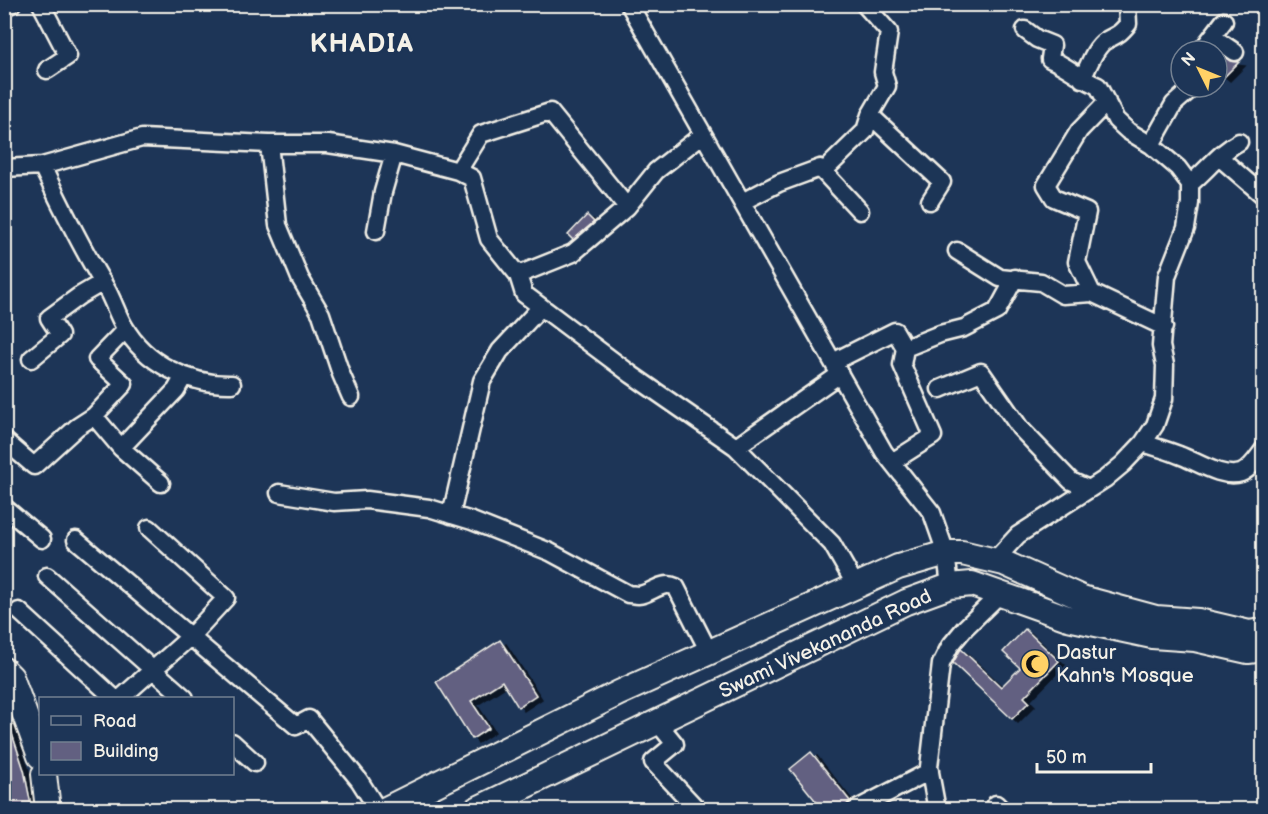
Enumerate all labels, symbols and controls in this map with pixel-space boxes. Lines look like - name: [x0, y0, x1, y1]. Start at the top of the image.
- district label: KHADIA: [310, 29, 414, 60]
- north arrow: [1169, 39, 1229, 99]
- text: N: [1178, 49, 1200, 71]
- street label: Swami Vivekananda Road: [715, 584, 935, 704]
- place label: Dastur Kahn's Mosque: [1056, 641, 1194, 688]
- mosque icon: Dastur Kahn's Mosque: [1019, 648, 1051, 680]
- legend: [39, 697, 234, 775]
- text: Road: [93, 711, 137, 732]
- scale bar: [1037, 736, 1151, 774]
- text: Building: [93, 741, 159, 762]
- text: 50 m: [1046, 747, 1087, 768]

